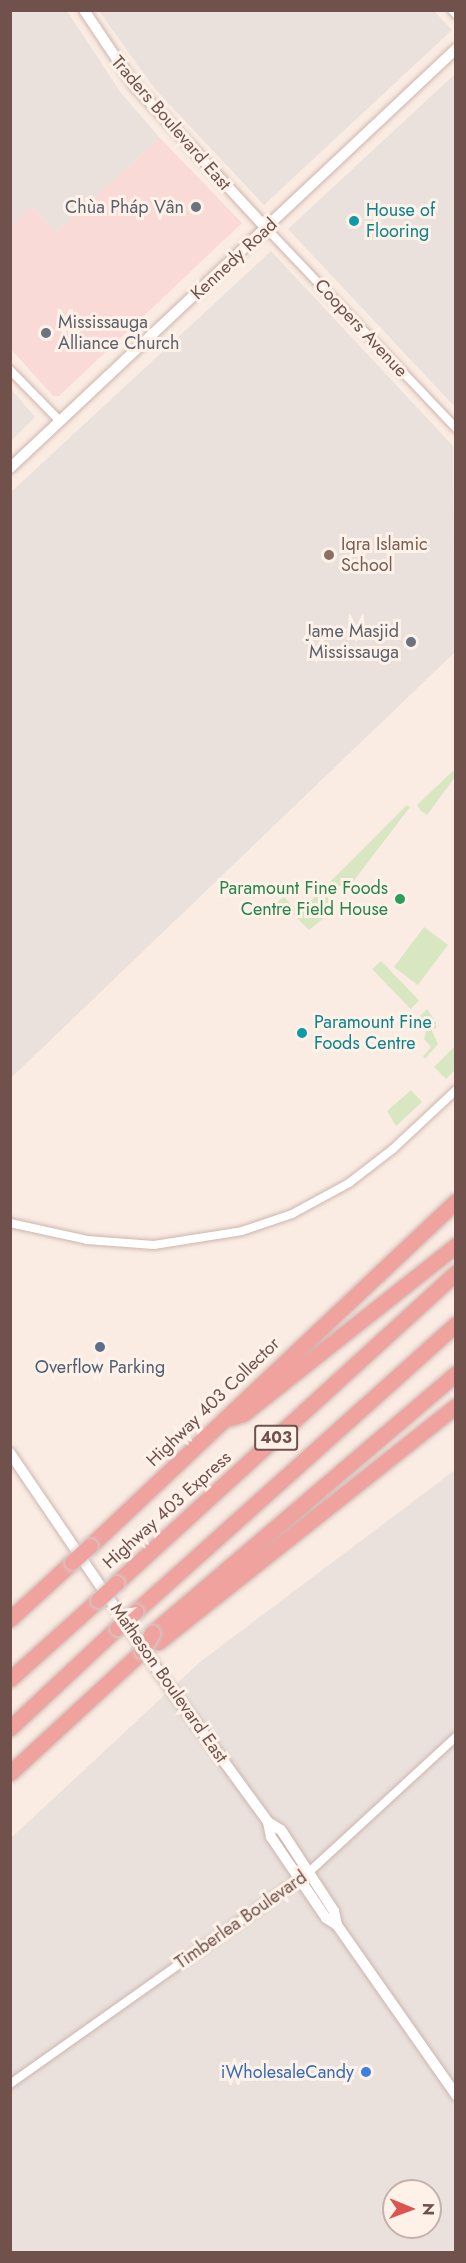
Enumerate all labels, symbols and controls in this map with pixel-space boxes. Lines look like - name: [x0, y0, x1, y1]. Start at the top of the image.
- street label: Traders Boulevard East: [107, 51, 235, 195]
- place label: Chùa Pháp Vân: [65, 196, 184, 218]
- marker: Chùa Pháp Vân: [189, 200, 203, 214]
- place label: House of Flooring: [366, 200, 435, 242]
- street label: Kennedy Road: [187, 214, 281, 304]
- marker: House of Flooring: [347, 214, 361, 228]
- street label: Coopers Avenue: [310, 274, 412, 382]
- place label: Mississauga Alliance Church: [58, 312, 179, 354]
- marker: Mississauga Alliance Church: [39, 326, 53, 340]
- place label: Iqra Islamic School: [341, 534, 428, 576]
- marker: Iqra Islamic School: [322, 548, 336, 562]
- place label: Jame Masjid Mississauga: [307, 621, 399, 664]
- marker: Jame Masjid Mississauga: [404, 635, 418, 649]
- place label: Paramount Fine Foods Centre Field House: [219, 878, 388, 920]
- marker: Paramount Fine Foods Centre Field House: [393, 892, 407, 906]
- place label: Paramount Fine Foods Centre: [314, 1012, 432, 1054]
- marker: Paramount Fine Foods Centre: [295, 1026, 309, 1040]
- street label: Highway 403 Collector: [142, 1333, 284, 1471]
- marker: Overflow Parking: [93, 1340, 107, 1354]
- place label: Overflow Parking: [35, 1356, 165, 1378]
- road number: 403: [254, 1425, 298, 1451]
- street label: Highway 403 Express: [98, 1447, 236, 1573]
- street label: Matheson Boulevard East: [106, 1599, 232, 1767]
- street label: Timberlea Boulevard: [171, 1866, 311, 1974]
- place label: iWholesaleCandy: [221, 2061, 354, 2083]
- marker: iWholesaleCandy: [359, 2065, 373, 2079]
- north arrow: [382, 2179, 442, 2239]
- text: N: [417, 2203, 440, 2216]

